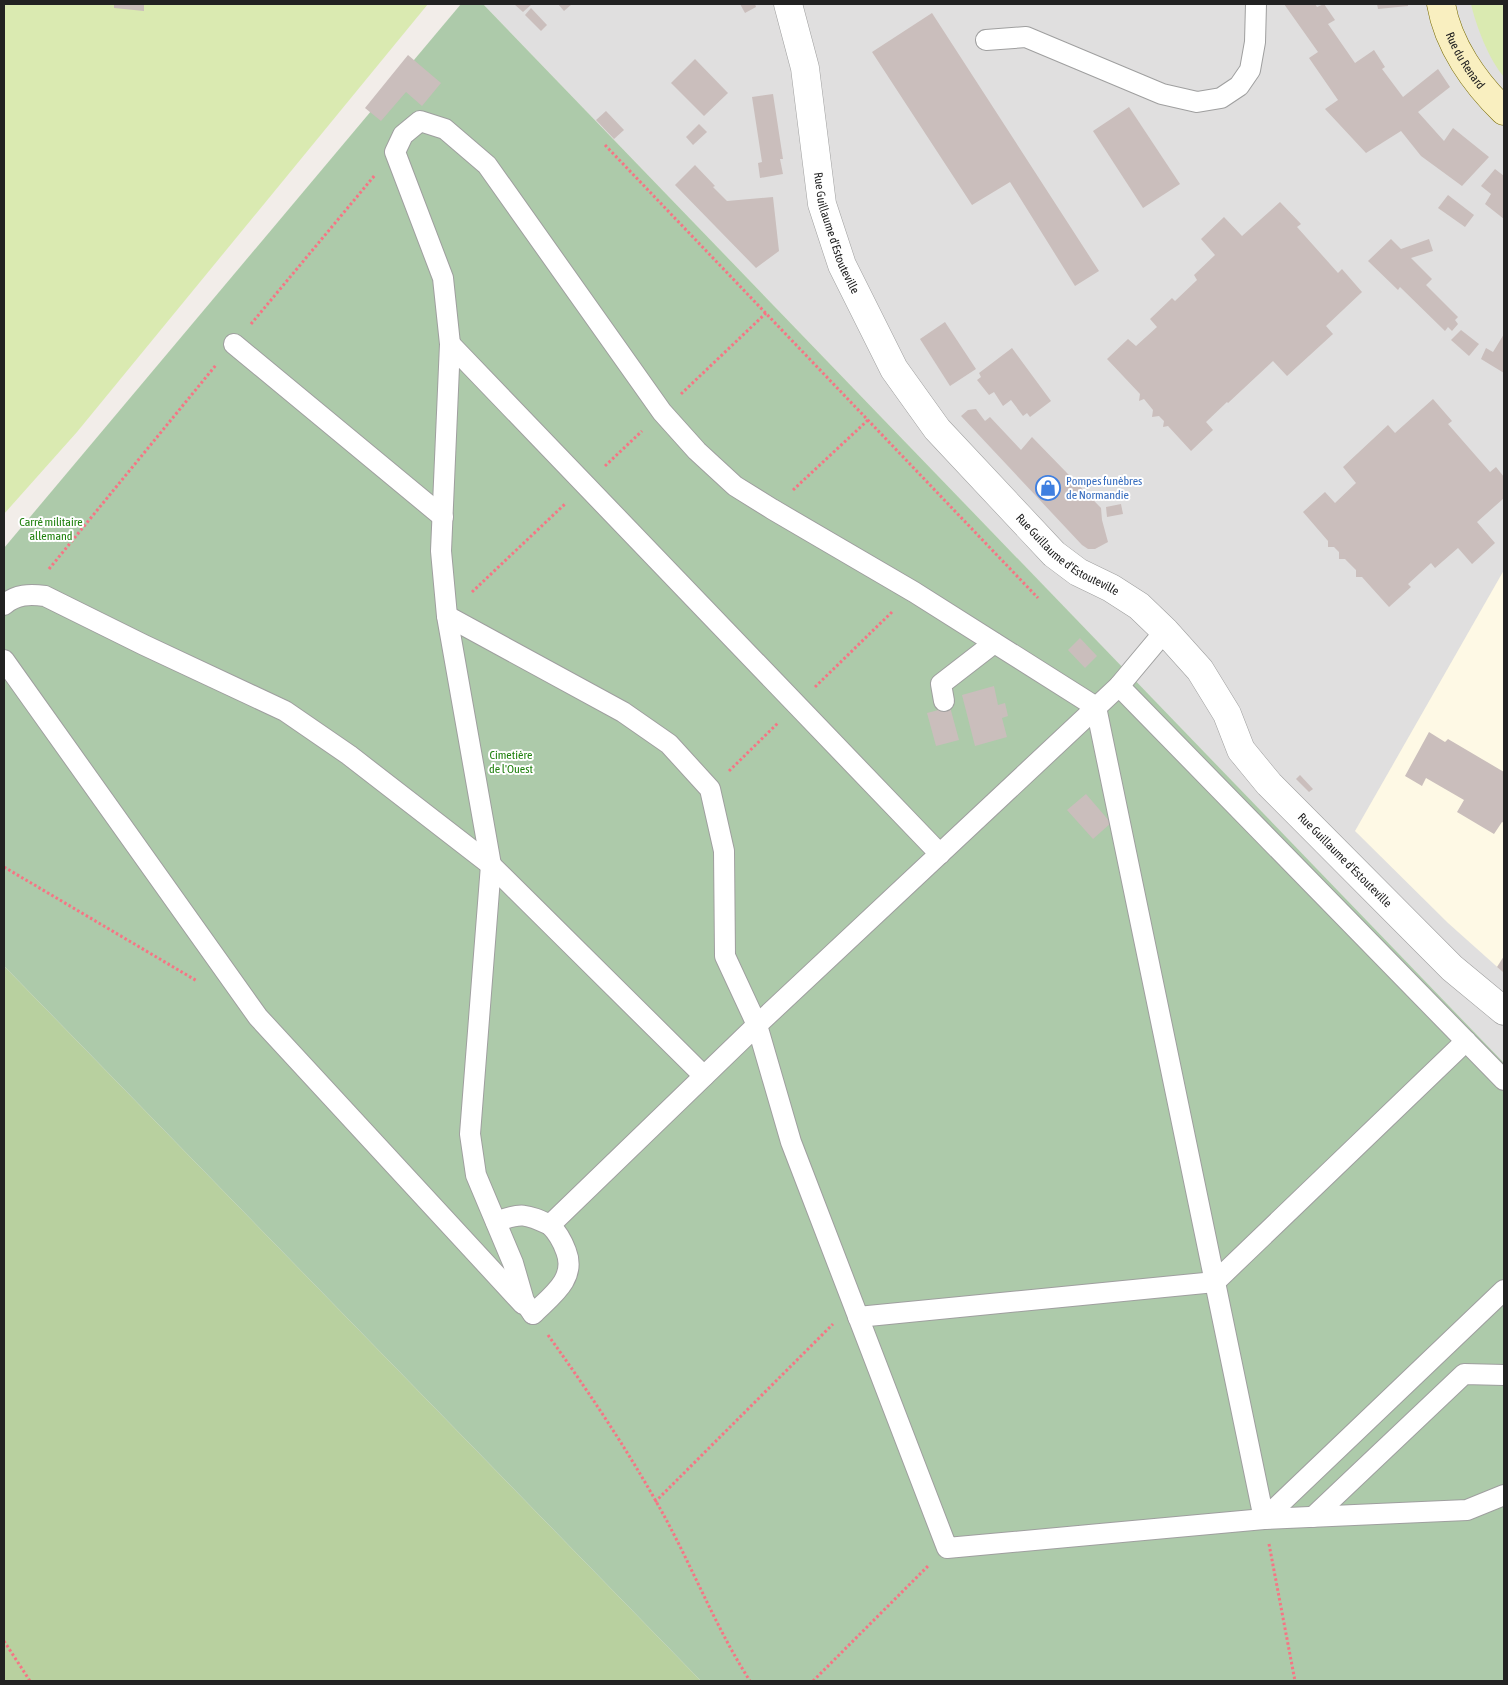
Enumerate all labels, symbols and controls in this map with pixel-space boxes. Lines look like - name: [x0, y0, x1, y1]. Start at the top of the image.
- street label: Rue du Renard: [1443, 30, 1488, 92]
- street label: Rue Guillaume d'Estouteville: [811, 171, 862, 296]
- place label: Pompes funèbres de Normandie: [1066, 474, 1142, 502]
- shop icon: Pompes funèbres de Normandie: [1035, 475, 1061, 501]
- street label: Rue Guillaume d'Estouteville: [1013, 511, 1122, 598]
- park label: Carré militaire allemand: [19, 515, 83, 543]
- park label: Cimetière de l'Ouest: [489, 748, 533, 776]
- street label: Rue Guillaume d'Estouteville: [1295, 810, 1395, 910]

